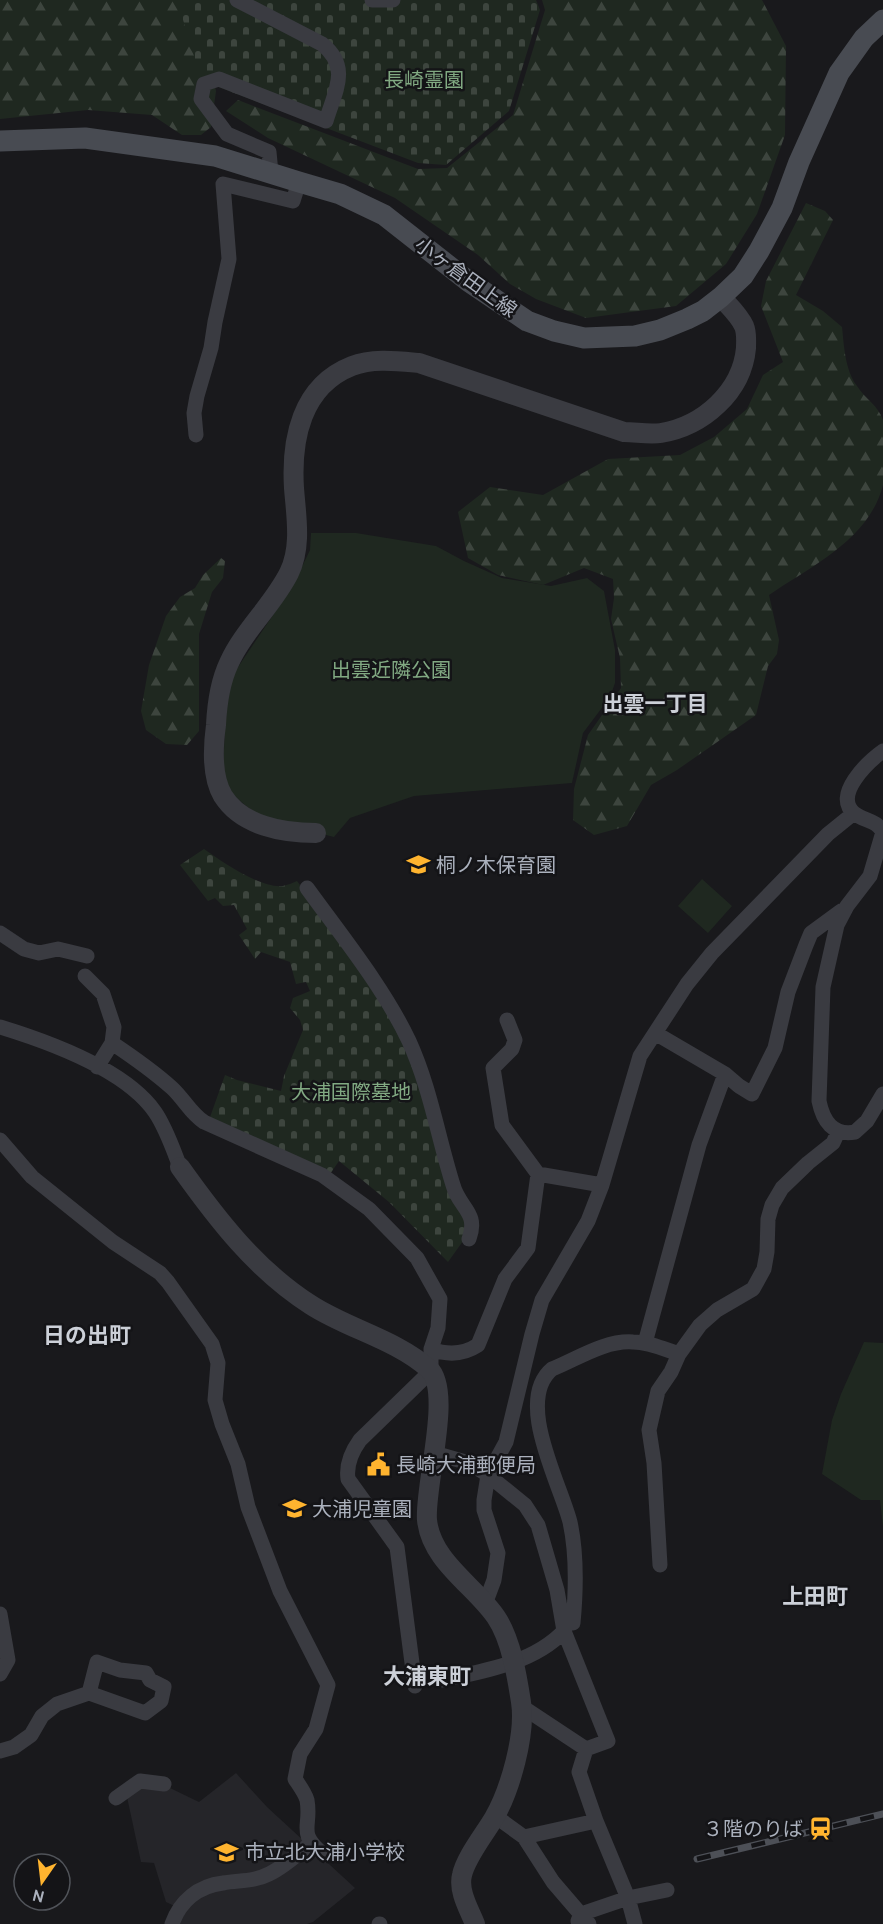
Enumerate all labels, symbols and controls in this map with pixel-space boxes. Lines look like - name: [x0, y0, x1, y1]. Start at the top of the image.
- park label: 長崎霊園: [384, 68, 464, 92]
- street label: 小ヶ倉田上線: [410, 232, 522, 322]
- park label: 出雲近隣公園: [331, 658, 451, 682]
- district label: 出雲一丁目: [603, 691, 708, 716]
- school or university icon: 桐ノ木保育園: [405, 852, 431, 878]
- place label: 桐ノ木保育園: [436, 853, 556, 877]
- park label: 大浦国際墓地: [291, 1080, 411, 1104]
- district label: 日の出町: [43, 1322, 131, 1349]
- public building icon: 長崎大浦郵便局: [365, 1452, 391, 1478]
- place label: 長崎大浦郵便局: [396, 1453, 536, 1477]
- school or university icon: 大浦児童園: [281, 1496, 307, 1522]
- place label: 大浦児童園: [312, 1497, 412, 1521]
- district label: 上田町: [782, 1583, 848, 1610]
- district label: 大浦東町: [383, 1663, 471, 1690]
- station icon: ３階のりば: [808, 1816, 834, 1842]
- place label: ３階のりば: [703, 1817, 803, 1841]
- school or university icon: 市立北大浦小学校: [214, 1839, 240, 1865]
- place label: 市立北大浦小学校: [245, 1840, 405, 1864]
- north arrow: [12, 1852, 72, 1912]
- text: N: [31, 1885, 46, 1907]

